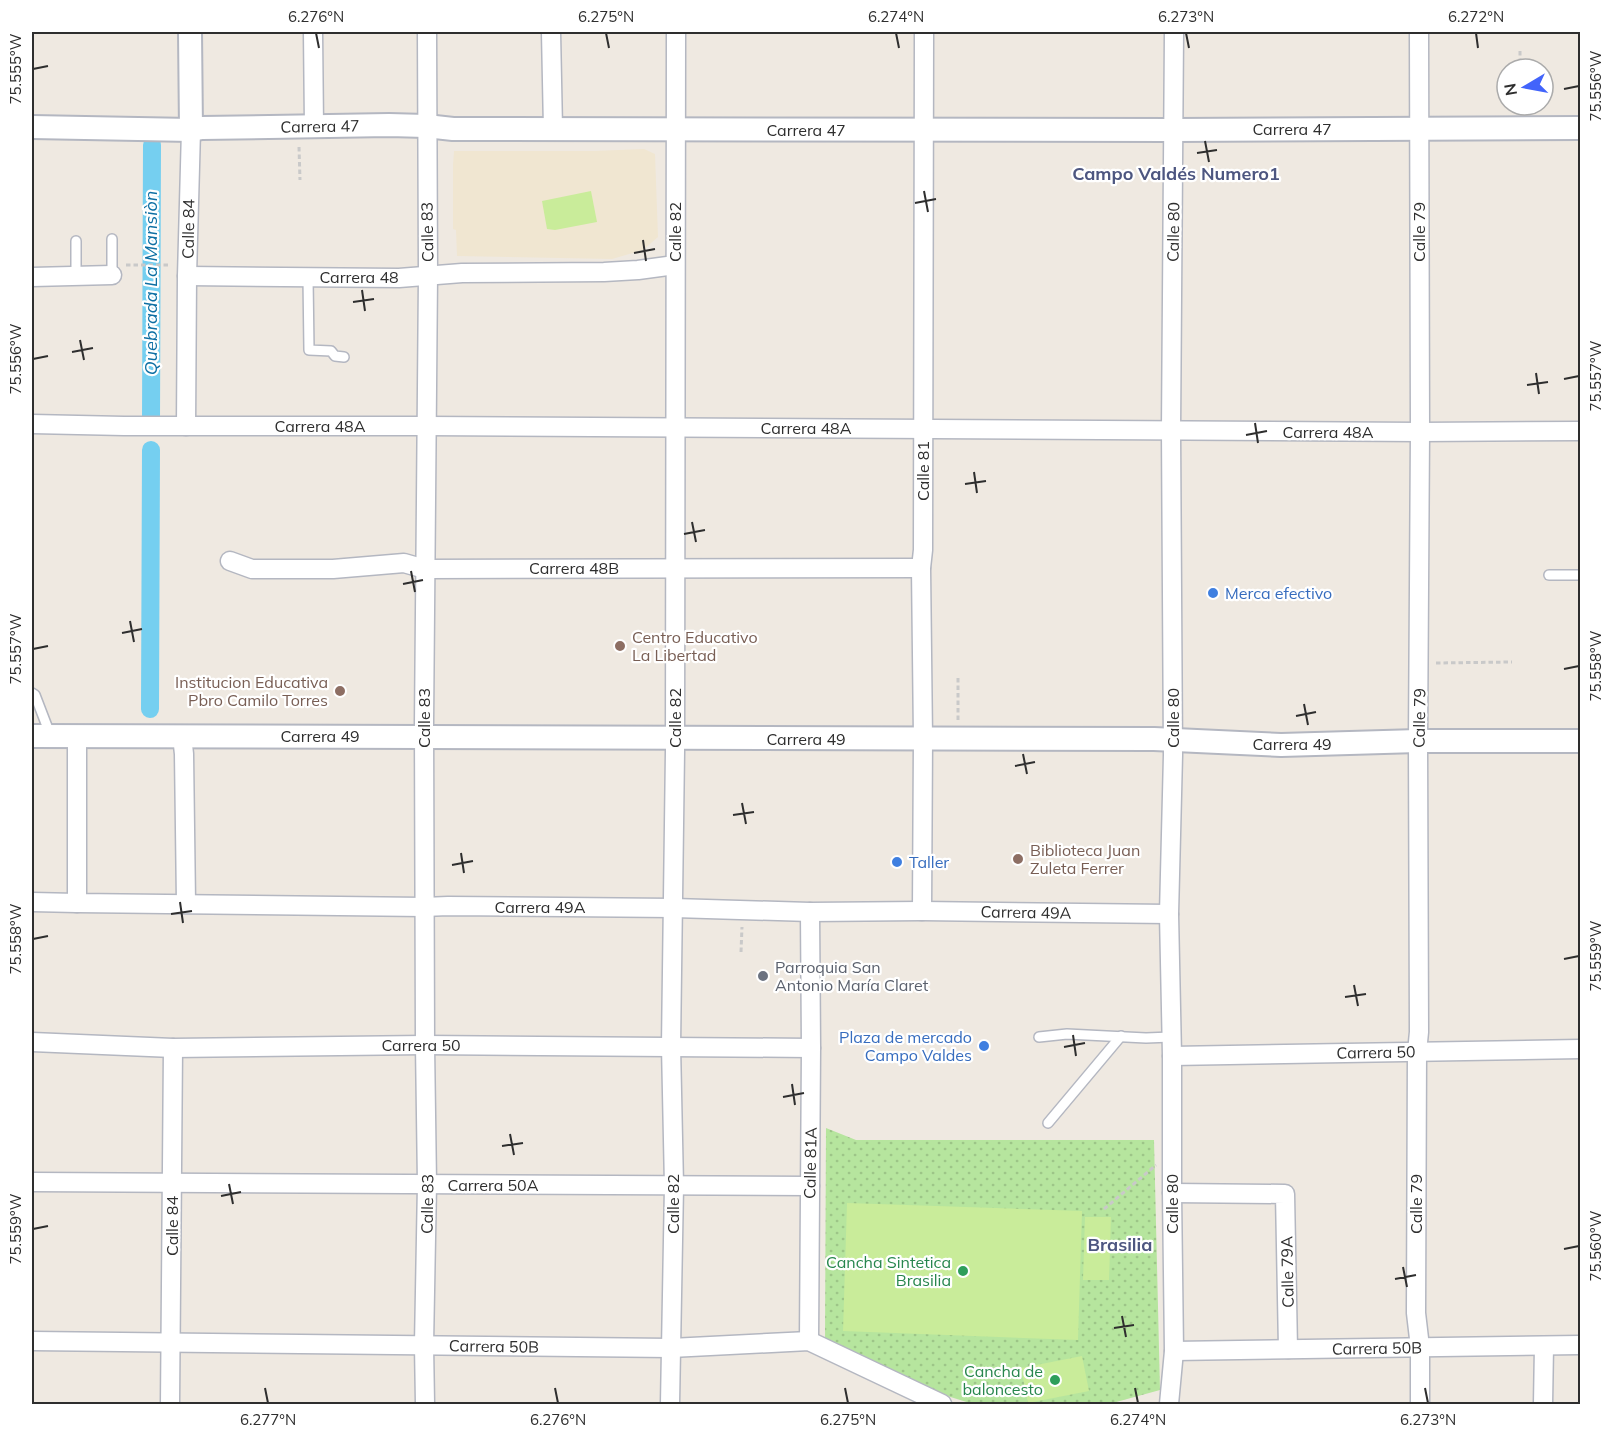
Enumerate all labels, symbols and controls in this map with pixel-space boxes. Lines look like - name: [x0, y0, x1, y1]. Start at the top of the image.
- text: 6.276°N: [288, 7, 344, 26]
- text: 6.275°N: [578, 7, 634, 26]
- text: 6.274°N: [868, 7, 924, 26]
- text: 6.273°N: [1158, 7, 1214, 26]
- text: 6.272°N: [1448, 7, 1504, 26]
- text: 75.555°W: [6, 33, 25, 104]
- text: 75.556°W: [1586, 50, 1605, 121]
- north arrow: [1495, 57, 1555, 117]
- text: N: [1499, 82, 1521, 97]
- street label: Carrera 47: [280, 115, 360, 137]
- street label: Carrera 47: [1252, 119, 1332, 139]
- street label: Carrera 47: [766, 120, 846, 140]
- district label: Campo Valdés Numero1: [1072, 162, 1280, 185]
- water label: Quebrada La Mansiòn: [139, 191, 162, 375]
- street label: Calle 84: [177, 198, 199, 259]
- street label: Calle 83: [416, 202, 438, 262]
- street label: Calle 82: [665, 202, 685, 262]
- street label: Calle 80: [1162, 202, 1184, 262]
- street label: Calle 79: [1409, 202, 1429, 262]
- street label: Carrera 48: [319, 267, 399, 287]
- text: 75.556°W: [6, 323, 25, 394]
- text: 75.557°W: [1586, 340, 1605, 411]
- street label: Carrera 48A: [275, 416, 366, 436]
- street label: Carrera 48A: [761, 418, 852, 438]
- street label: Carrera 48A: [1283, 422, 1374, 442]
- street label: Calle 81: [913, 441, 933, 501]
- street label: Carrera 48B: [529, 558, 619, 578]
- place label: Merca efectivo: [1225, 583, 1332, 603]
- marker: Merca efectivo: [1206, 586, 1220, 600]
- text: 75.557°W: [6, 613, 25, 684]
- place label: Centro Educativo La Libertad: [632, 627, 758, 665]
- text: 75.558°W: [1586, 630, 1605, 701]
- marker: Centro Educativo La Libertad: [613, 639, 627, 653]
- place label: Institucion Educativa Pbro Camilo Torres: [175, 672, 328, 710]
- marker: Institucion Educativa Pbro Camilo Torres: [333, 684, 347, 698]
- street label: Calle 83: [414, 688, 434, 748]
- street label: Calle 82: [665, 688, 685, 748]
- street label: Calle 80: [1163, 688, 1183, 748]
- street label: Calle 79: [1408, 688, 1430, 748]
- street label: Carrera 49: [280, 726, 360, 746]
- street label: Carrera 49: [766, 729, 846, 749]
- street label: Carrera 49: [1252, 734, 1332, 754]
- place label: Biblioteca Juan Zuleta Ferrer: [1030, 840, 1140, 878]
- place label: Taller: [909, 852, 949, 872]
- marker: Biblioteca Juan Zuleta Ferrer: [1011, 852, 1025, 866]
- marker: Taller: [890, 855, 904, 869]
- street label: Carrera 49A: [495, 897, 586, 917]
- street label: Carrera 49A: [980, 901, 1072, 923]
- text: 75.558°W: [6, 903, 25, 974]
- text: 75.559°W: [1586, 920, 1605, 991]
- place label: Parroquia San Antonio María Claret: [775, 957, 929, 995]
- marker: Parroquia San Antonio María Claret: [756, 969, 770, 983]
- place label: Plaza de mercado Campo Valdes: [839, 1027, 972, 1065]
- street label: Carrera 50: [381, 1035, 461, 1055]
- marker: Plaza de mercado Campo Valdes: [977, 1039, 991, 1053]
- street label: Carrera 50: [1336, 1041, 1416, 1063]
- street label: Calle 81A: [799, 1127, 821, 1199]
- street label: Calle 83: [416, 1174, 438, 1234]
- street label: Calle 82: [663, 1174, 683, 1234]
- street label: Calle 80: [1162, 1174, 1182, 1234]
- street label: Calle 79: [1406, 1174, 1426, 1234]
- street label: Carrera 50A: [448, 1175, 539, 1195]
- text: 75.559°W: [6, 1193, 25, 1264]
- street label: Calle 84: [162, 1196, 182, 1256]
- text: 75.560°W: [1586, 1210, 1605, 1281]
- district label: Brasilia: [1088, 1233, 1152, 1256]
- street label: Calle 79A: [1276, 1236, 1298, 1308]
- place label: Cancha Sintetica Brasilia: [826, 1252, 951, 1290]
- marker: Cancha Sintetica Brasilia: [956, 1264, 970, 1278]
- street label: Carrera 50B: [449, 1335, 539, 1357]
- street label: Carrera 50B: [1332, 1337, 1422, 1359]
- place label: Cancha de baloncesto: [963, 1361, 1043, 1399]
- marker: Cancha de baloncesto: [1048, 1373, 1062, 1387]
- text: 6.277°N: [240, 1410, 296, 1429]
- text: 6.276°N: [530, 1410, 586, 1429]
- text: 6.275°N: [820, 1410, 876, 1429]
- text: 6.274°N: [1110, 1410, 1166, 1429]
- text: 6.273°N: [1400, 1410, 1456, 1429]

